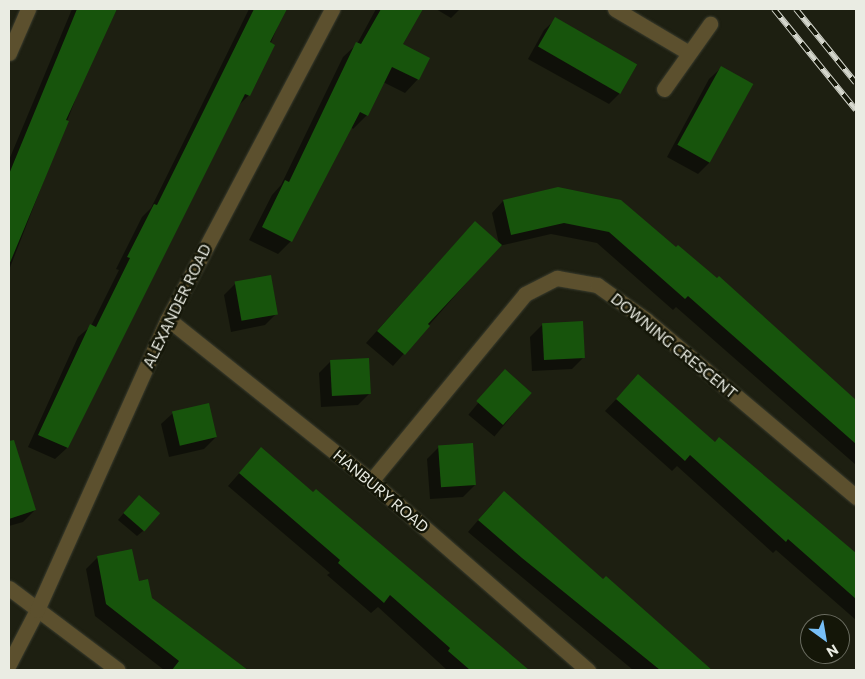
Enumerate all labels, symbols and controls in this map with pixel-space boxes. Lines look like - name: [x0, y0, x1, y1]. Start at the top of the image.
- street label: ALEXANDER ROAD: [139, 241, 215, 371]
- street label: DOWNING CRESCENT: [607, 290, 741, 402]
- street label: HANBURY ROAD: [330, 446, 432, 536]
- north arrow: [800, 614, 850, 664]
- text: N: [824, 641, 842, 661]

